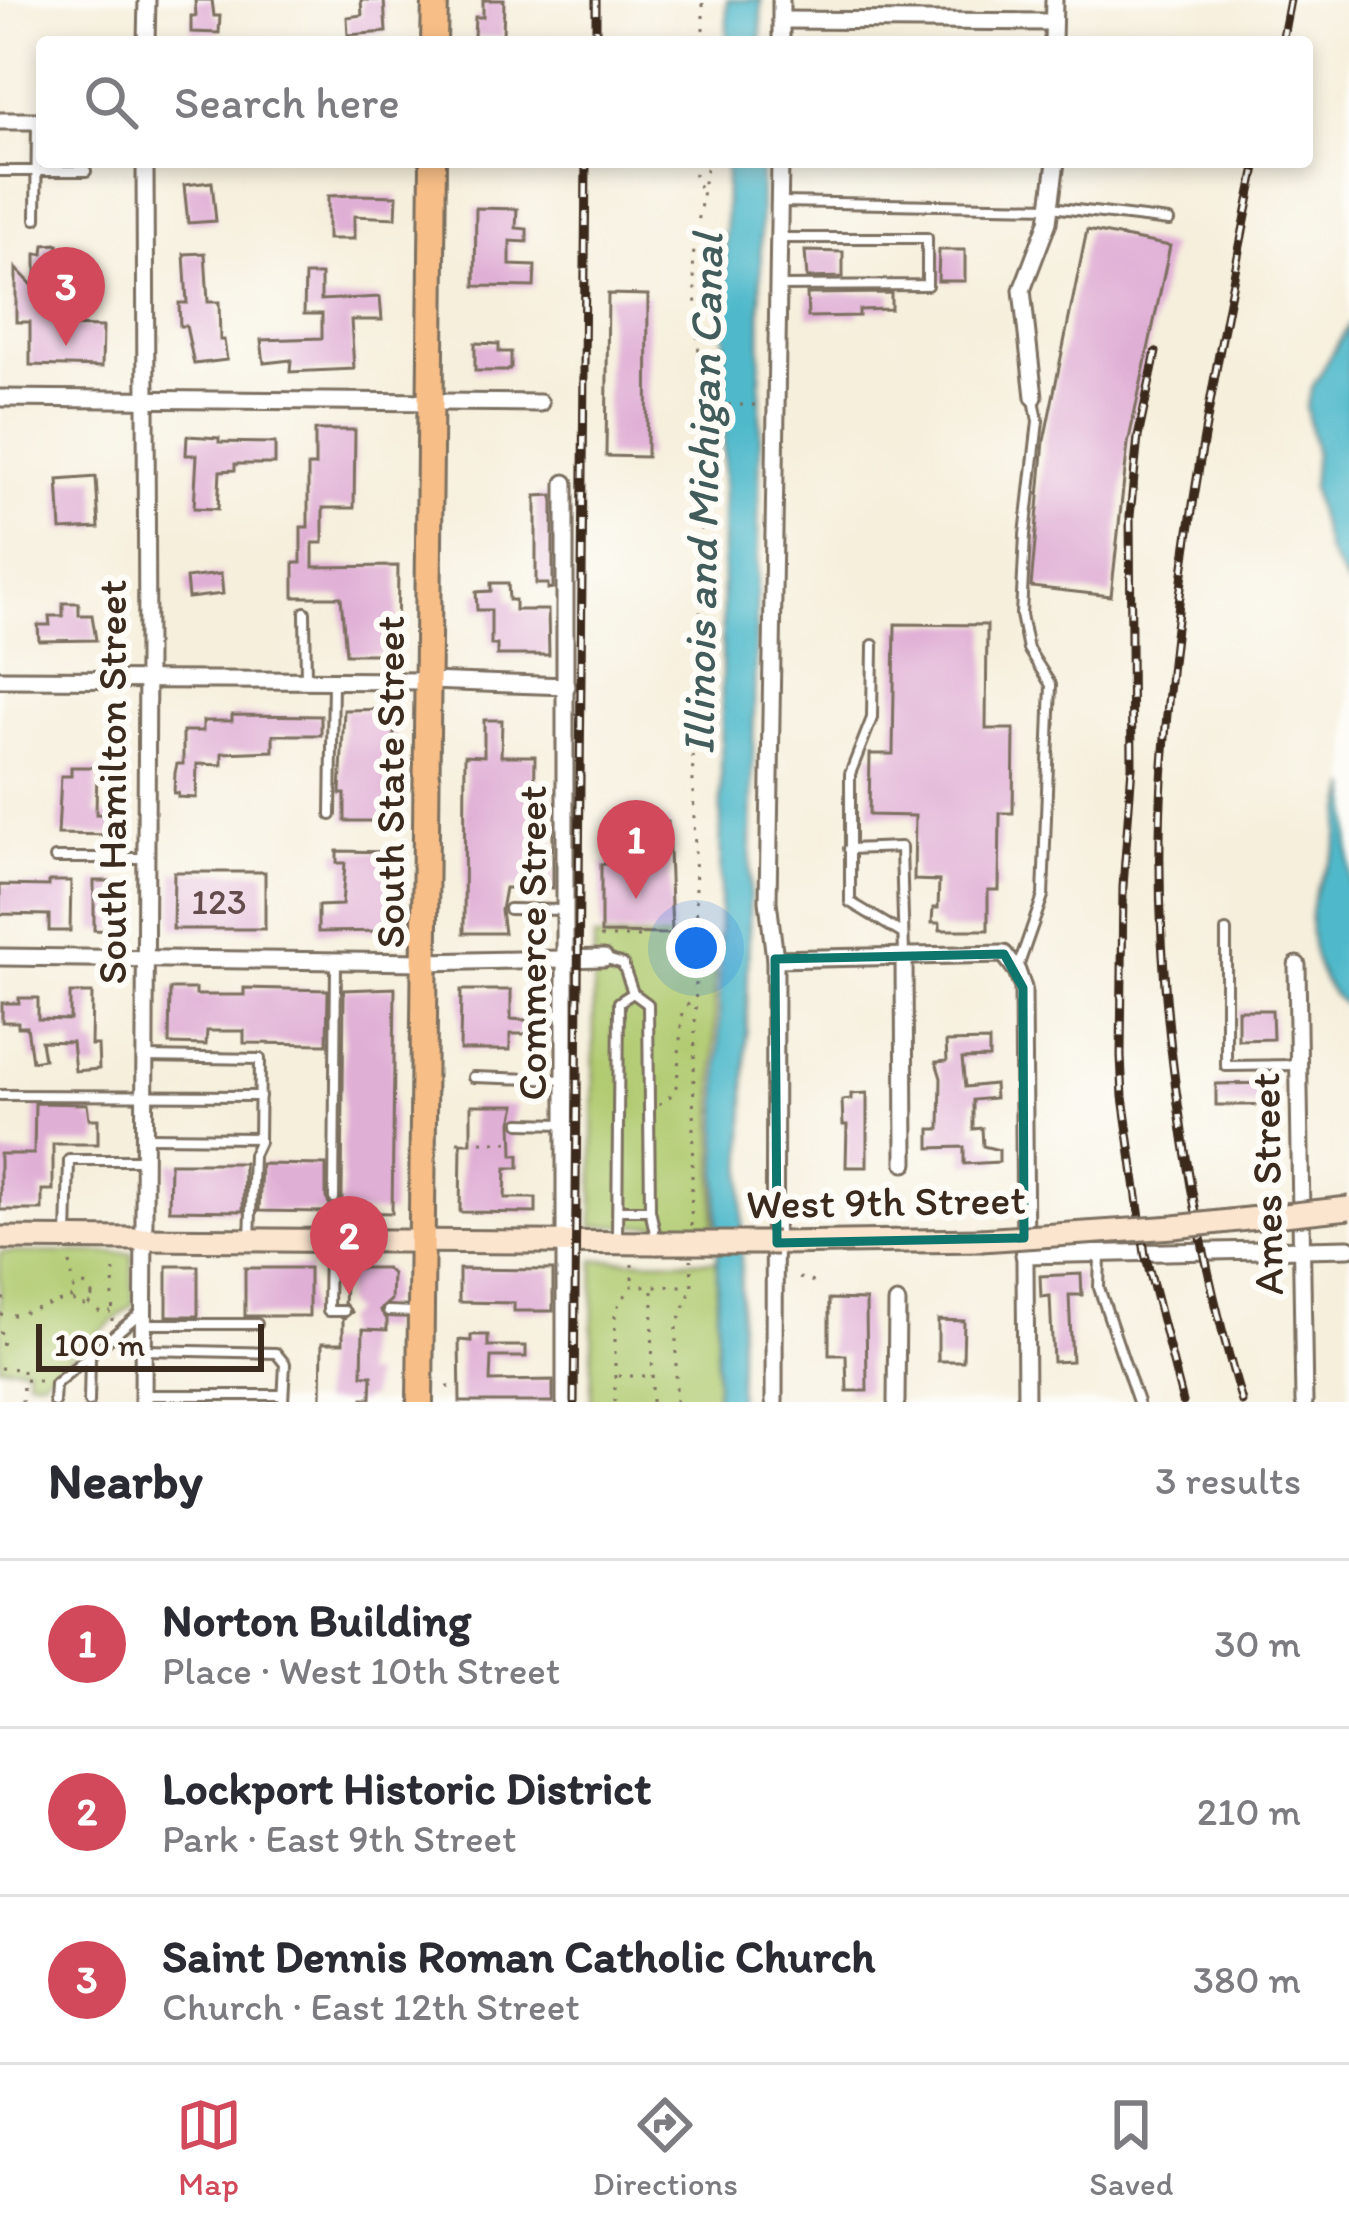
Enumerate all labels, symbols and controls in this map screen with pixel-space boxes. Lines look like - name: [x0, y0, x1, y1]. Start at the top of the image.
- search box: [36, 36, 1313, 168]
- icon: search: [78, 69, 144, 135]
- text: Search here: [174, 75, 400, 129]
- water label: Illinois and Michigan Canal: [670, 230, 734, 755]
- pin: 3: [27, 247, 105, 346]
- street label: South Hamilton Street: [86, 579, 137, 985]
- street label: South State Street: [364, 615, 415, 949]
- street label: Commerce Street: [506, 785, 557, 1101]
- pin: 1: [597, 800, 675, 899]
- house number: 123: [191, 880, 247, 923]
- your location: [666, 918, 726, 978]
- street label: Ames Street: [1239, 1072, 1294, 1296]
- street label: West 9th Street: [746, 1174, 1026, 1229]
- pin: 2: [310, 1196, 388, 1295]
- scale bar: [36, 1318, 264, 1371]
- text: 100 m: [54, 1325, 145, 1364]
- text: Nearby: [48, 1450, 203, 1511]
- text: 3 results: [1155, 1457, 1301, 1504]
- text: Norton Building: [162, 1593, 471, 1647]
- text: 1: [78, 1620, 96, 1667]
- text: 30 m: [1214, 1620, 1301, 1667]
- text: Place · West 10th Street: [162, 1647, 560, 1694]
- text: Lockport Historic District: [162, 1761, 651, 1815]
- text: 2: [77, 1788, 97, 1835]
- text: 210 m: [1197, 1788, 1301, 1835]
- text: Park · East 9th Street: [162, 1815, 517, 1862]
- text: Saint Dennis Roman Catholic Church: [162, 1929, 875, 1983]
- text: 3: [76, 1956, 98, 2003]
- text: 380 m: [1193, 1956, 1301, 2003]
- text: Church · East 12th Street: [162, 1983, 580, 2030]
- tab: Map: [176, 2092, 242, 2203]
- tab: Directions: [593, 2092, 738, 2203]
- tab: Saved: [1089, 2092, 1173, 2203]

